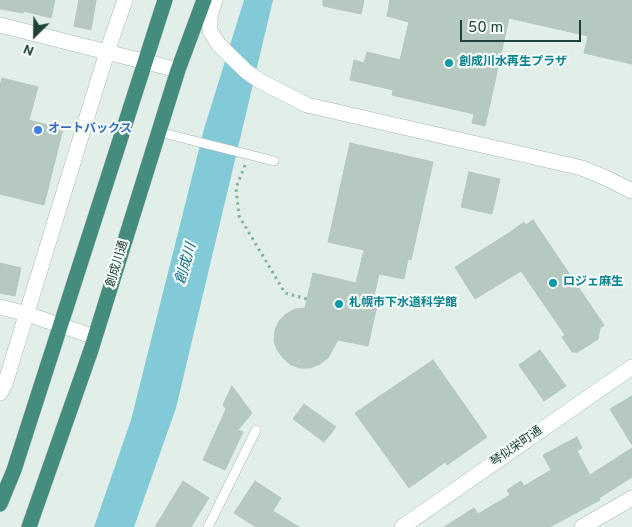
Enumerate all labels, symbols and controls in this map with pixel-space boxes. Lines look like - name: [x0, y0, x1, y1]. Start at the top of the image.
- north arrow: [10, 10, 60, 60]
- scale bar: [462, 10, 583, 42]
- text: 50 m: [468, 19, 503, 38]
- text: N: [21, 39, 37, 59]
- place label: 創成川水再生プラザ: [459, 56, 567, 70]
- marker: 創成川水再生プラザ: [443, 57, 455, 69]
- place label: オートバックス: [48, 123, 132, 137]
- marker: オートバックス: [32, 124, 44, 136]
- street label: 創成川通: [104, 239, 132, 289]
- water label: 創成川: [173, 241, 201, 287]
- place label: ロジェ麻生: [563, 276, 623, 290]
- marker: ロジェ麻生: [547, 277, 559, 289]
- place label: 札幌市下水道科学館: [349, 297, 457, 311]
- marker: 札幌市下水道科学館: [333, 298, 345, 310]
- street label: 琴似栄町通: [488, 424, 546, 470]

